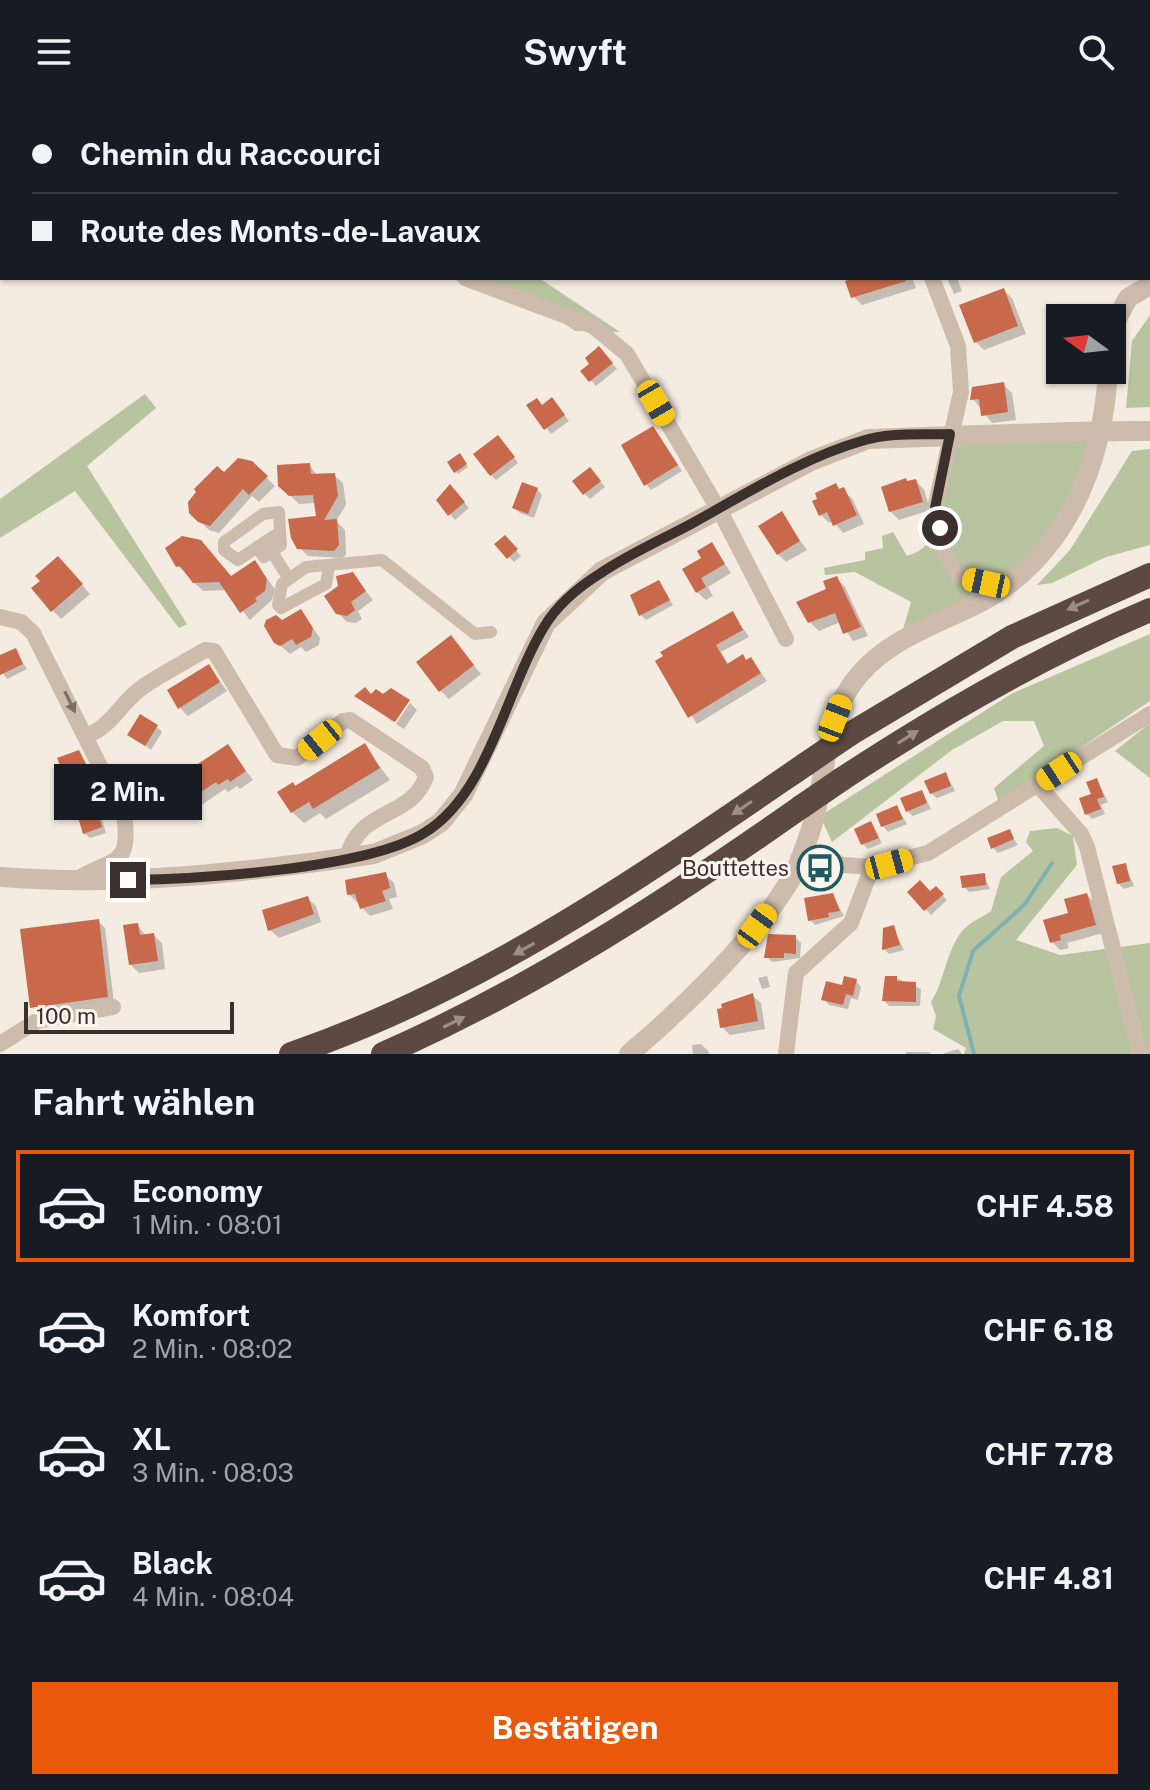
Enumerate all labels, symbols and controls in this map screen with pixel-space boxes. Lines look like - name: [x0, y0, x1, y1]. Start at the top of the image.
- icon: menu: [32, 30, 76, 74]
- icon: search: [1074, 30, 1118, 74]
- text: Swyft: [523, 31, 627, 73]
- text: Chemin du Raccourci: [80, 136, 381, 172]
- text: Route des Monts-de-Lavaux: [80, 213, 481, 249]
- north arrow: [1046, 304, 1126, 384]
- map controls: [1046, 304, 1126, 384]
- car: [634, 376, 678, 430]
- route start: [922, 510, 958, 546]
- car: [960, 566, 1012, 600]
- one-way arrow: [1067, 599, 1090, 612]
- one-way arrow: [63, 691, 77, 714]
- car: [815, 691, 855, 745]
- car: [294, 716, 346, 764]
- one-way arrow: [897, 729, 918, 744]
- car: [1032, 748, 1086, 794]
- callout: 2 Min.: [54, 764, 202, 820]
- text: 2 Min.: [90, 776, 166, 807]
- one-way arrow: [731, 800, 753, 815]
- bus stop icon: Bouttettes: [796, 844, 844, 892]
- car: [863, 846, 915, 882]
- place label: Bouttettes: [682, 855, 789, 881]
- route end: [110, 862, 146, 898]
- car: [733, 900, 781, 952]
- one-way arrow: [512, 942, 535, 956]
- scale bar: [24, 998, 234, 1034]
- text: 100 m: [36, 1003, 96, 1029]
- one-way arrow: [443, 1015, 466, 1028]
- text: Fahrt wählen: [32, 1081, 255, 1123]
- icon: car: [36, 1170, 108, 1242]
- text: Economy: [132, 1173, 263, 1209]
- text: CHF 4.58: [976, 1188, 1114, 1224]
- text: 1 Min. · 08:01: [132, 1209, 283, 1240]
- icon: car: [36, 1294, 108, 1366]
- text: Komfort: [132, 1297, 250, 1333]
- text: CHF 6.18: [983, 1312, 1114, 1348]
- text: 2 Min. · 08:02: [132, 1333, 292, 1364]
- icon: car: [36, 1418, 108, 1490]
- text: XL: [132, 1421, 171, 1457]
- text: CHF 7.78: [985, 1436, 1114, 1472]
- text: 3 Min. · 08:03: [132, 1457, 294, 1488]
- icon: car: [36, 1542, 108, 1614]
- text: Black: [132, 1545, 213, 1581]
- text: CHF 4.81: [983, 1560, 1114, 1596]
- text: 4 Min. · 08:04: [132, 1581, 294, 1612]
- button: Bestätigen: [32, 1682, 1118, 1774]

